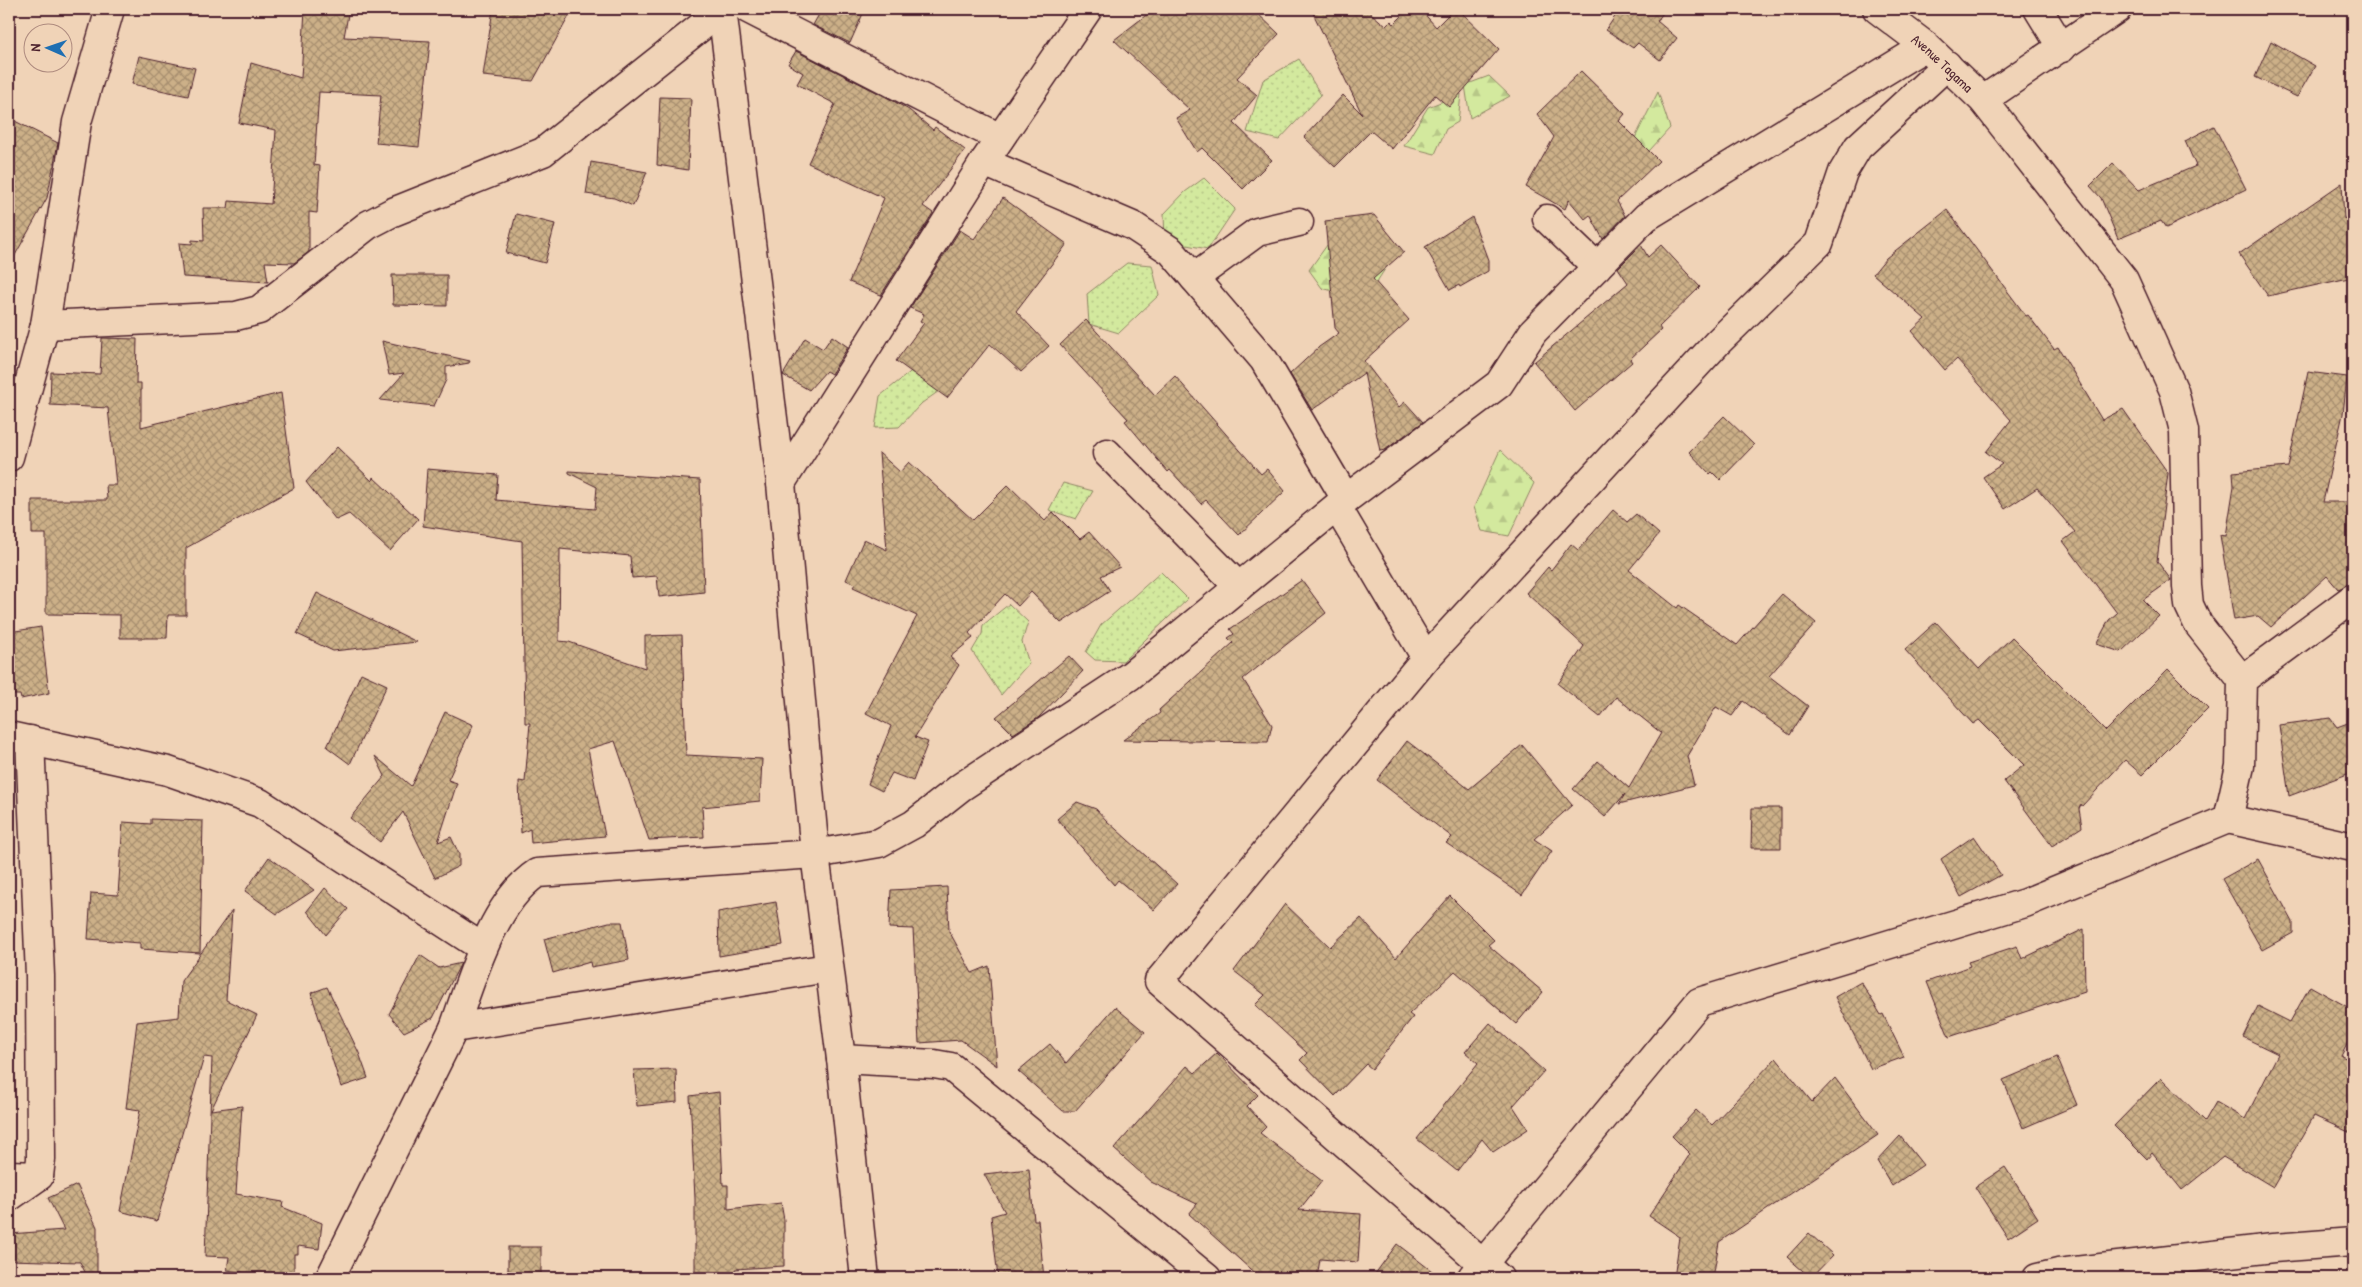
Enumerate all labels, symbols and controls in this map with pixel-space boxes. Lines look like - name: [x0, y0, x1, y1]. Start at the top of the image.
- north arrow: [22, 22, 72, 72]
- street label: Avenue Tagama: [1908, 29, 1978, 96]
- text: N: [25, 43, 44, 52]

